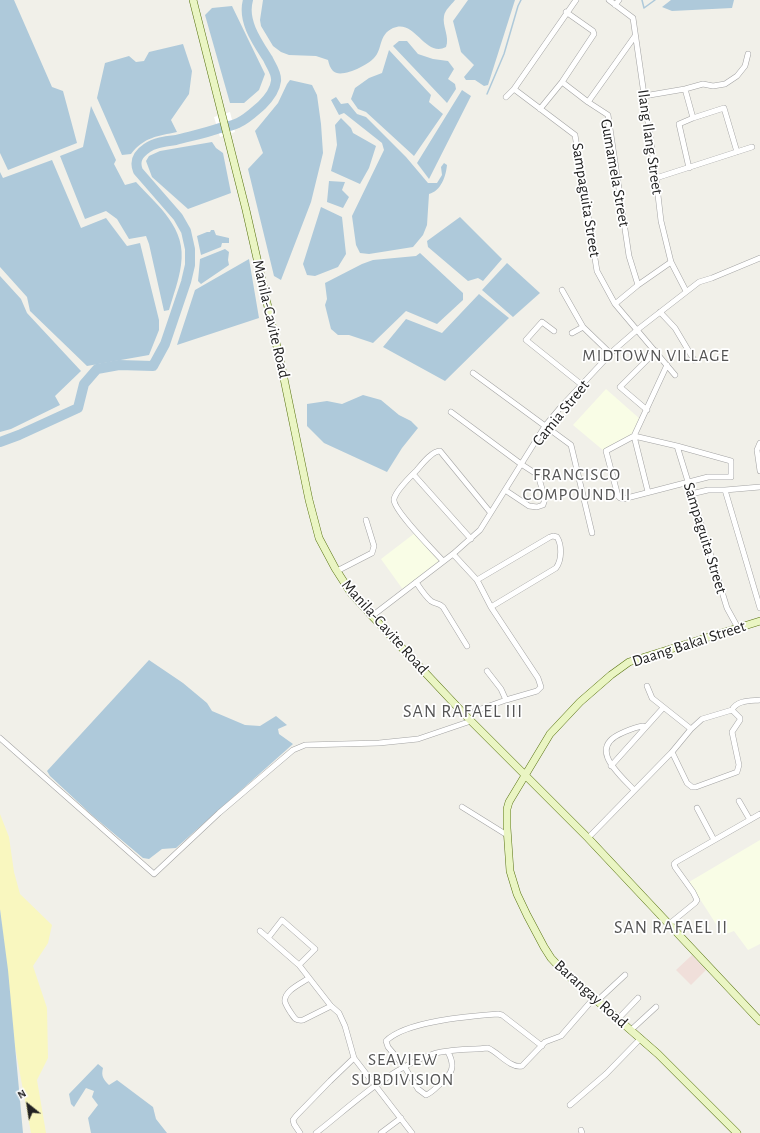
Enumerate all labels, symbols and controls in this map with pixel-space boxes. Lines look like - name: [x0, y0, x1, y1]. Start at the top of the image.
- street label: Ilang Ilang Street: [633, 88, 667, 196]
- street label: Gumamela Street: [596, 118, 634, 228]
- street label: Sampaguita Street: [567, 141, 605, 259]
- street label: Manila-Cavite Road: [248, 258, 294, 380]
- district label: MIDTOWN VILLAGE: [582, 346, 730, 366]
- street label: Camia Street: [528, 376, 594, 450]
- district label: FRANCISCO COMPOUND II: [523, 465, 631, 505]
- street label: Sampaguita Street: [679, 480, 731, 596]
- street label: Manila-Cavite Road: [337, 576, 433, 678]
- street label: Daang Bakal Street: [630, 617, 748, 671]
- district label: SAN RAFAEL III: [403, 701, 523, 723]
- district label: SAN RAFAEL II: [614, 917, 728, 939]
- street label: Barangay Road: [550, 956, 632, 1032]
- district label: SEAVIEW SUBDIVISION: [352, 1050, 454, 1090]
- north arrow: [8, 1085, 48, 1125]
- text: N: [16, 1087, 28, 1101]

